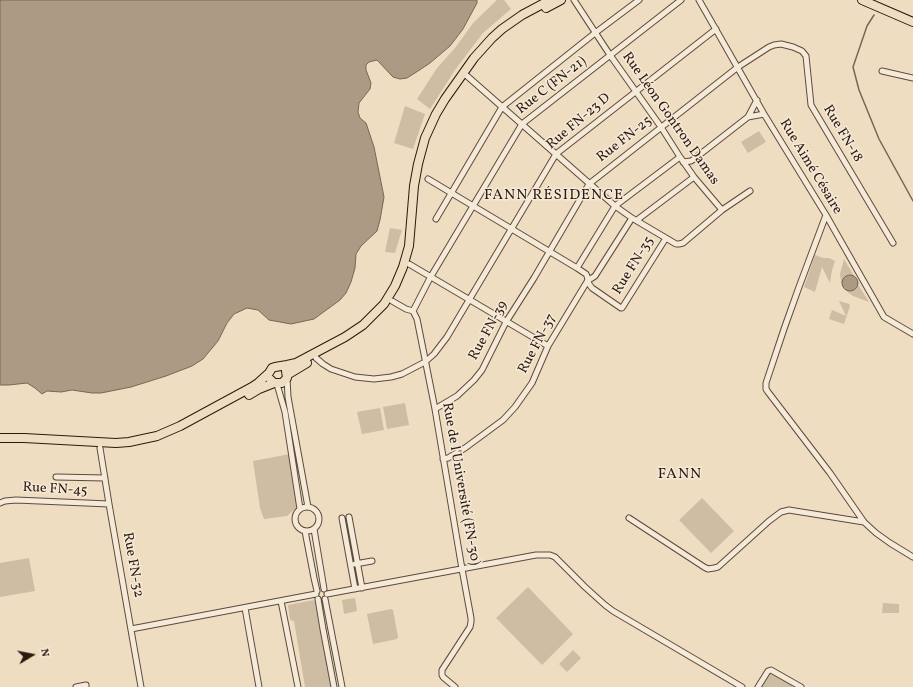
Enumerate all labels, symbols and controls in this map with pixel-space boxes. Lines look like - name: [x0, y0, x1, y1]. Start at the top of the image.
- street label: Rue Léon Gontron Damas: [618, 49, 722, 189]
- street label: Rue C (FN-21): [514, 54, 590, 118]
- street label: Rue FN-23 D: [544, 90, 614, 154]
- street label: Rue FN-18: [818, 102, 866, 166]
- street label: Rue FN-25: [594, 113, 656, 167]
- street label: Rue Aimé Césaire: [775, 116, 845, 218]
- district label: FANN RÉSIDENCE: [484, 187, 624, 205]
- street label: Rue FN-35: [610, 234, 658, 298]
- street label: Rue FN-39: [466, 298, 512, 364]
- street label: Rue FN-37: [515, 311, 561, 377]
- street label: Rue de l'Université (FN-30): [437, 401, 483, 567]
- district label: FANN: [658, 466, 702, 484]
- street label: Rue FN-45: [22, 480, 88, 500]
- street label: Rue FN-32: [118, 531, 146, 599]
- north arrow: [12, 635, 52, 675]
- text: N: [36, 648, 52, 658]

